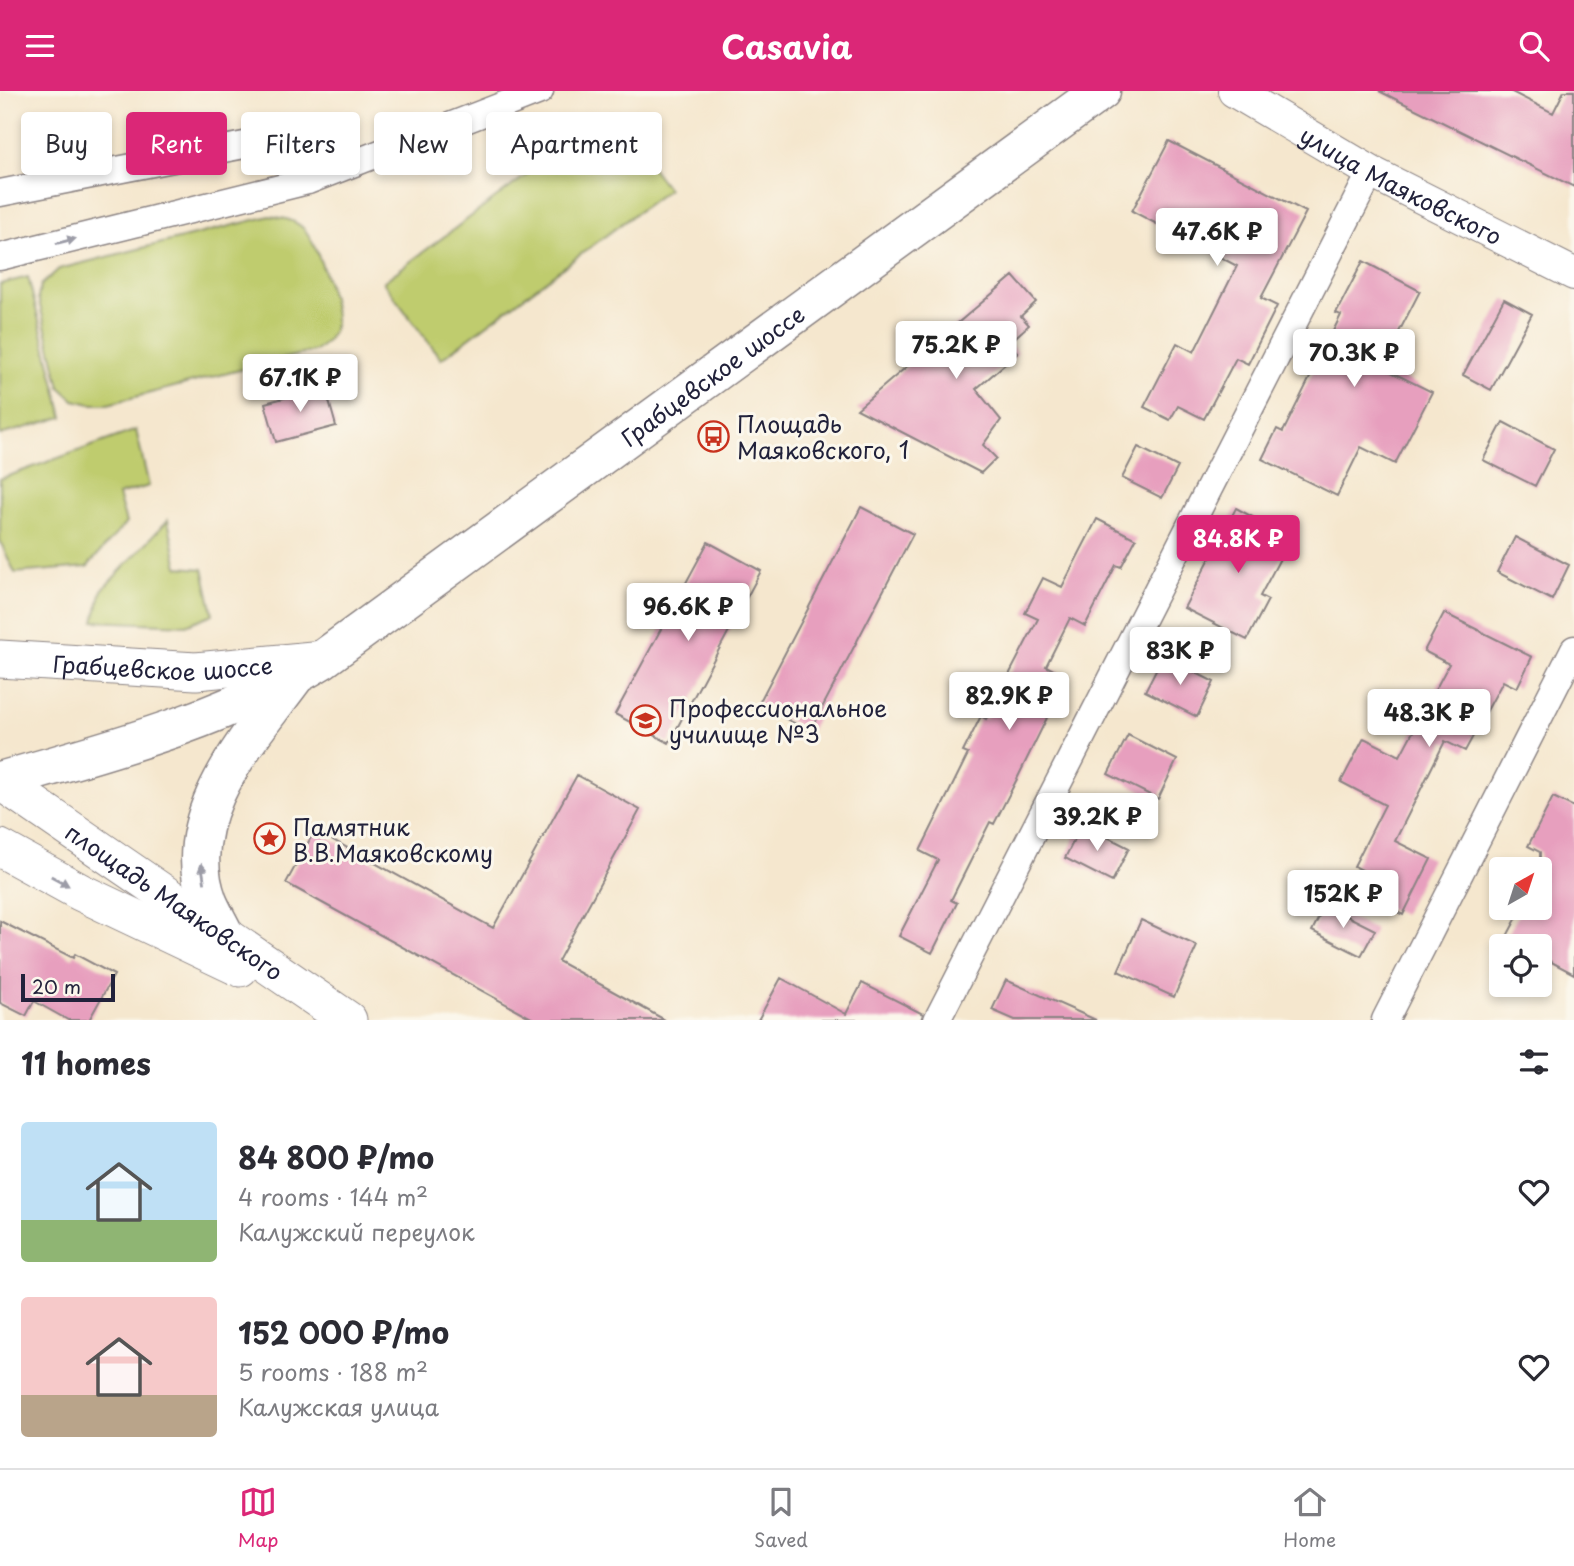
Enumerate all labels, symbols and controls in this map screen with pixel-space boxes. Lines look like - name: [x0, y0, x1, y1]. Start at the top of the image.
- text: Casavia: [721, 22, 853, 70]
- icon: menu: [21, 27, 59, 65]
- icon: search: [1515, 27, 1553, 65]
- chip: Buy: [21, 112, 112, 175]
- chip: Rent: [126, 112, 227, 175]
- chip: Filters: [241, 112, 360, 175]
- chip: New: [374, 112, 472, 175]
- chip: Apartment: [486, 112, 662, 175]
- street label: улица Маяковского: [1294, 117, 1508, 253]
- pin: 47.6K ₽: [1152, 209, 1282, 268]
- text: 47.6K ₽: [1172, 213, 1262, 248]
- one-way arrow: [55, 235, 77, 246]
- street label: Грабцевское шоссе: [613, 296, 811, 454]
- pin: 75.2K ₽: [891, 321, 1021, 381]
- text: 75.2K ₽: [912, 326, 1000, 361]
- pin: 70.3K ₽: [1289, 329, 1419, 389]
- text: 70.3K ₽: [1309, 334, 1399, 369]
- pin: 67.1K ₽: [235, 355, 365, 414]
- text: 67.1K ₽: [259, 359, 341, 394]
- place label: Площадь Маяковского, 1: [737, 406, 909, 467]
- bus stop icon: Площадь Маяковского, 1: [697, 419, 731, 453]
- pin: 84.8K ₽: [1173, 515, 1303, 575]
- text: 84.8K ₽: [1193, 520, 1283, 555]
- pin: 96.6K ₽: [623, 583, 753, 643]
- text: 96.6K ₽: [643, 588, 733, 623]
- pin: 83K ₽: [1131, 627, 1229, 687]
- text: 83K ₽: [1146, 632, 1214, 667]
- street label: Грабцевское шоссе: [52, 645, 274, 688]
- pin: 82.9K ₽: [944, 673, 1074, 732]
- text: 82.9K ₽: [965, 677, 1053, 712]
- pin: 48.3K ₽: [1364, 689, 1494, 749]
- place label: Профессиональное училище №3: [669, 690, 887, 751]
- text: 48.3K ₽: [1383, 694, 1475, 729]
- school or university icon: Профессиональное училище №3: [629, 703, 663, 737]
- pin: 39.2K ₽: [1032, 793, 1162, 853]
- text: 39.2K ₽: [1052, 798, 1142, 833]
- place label: Памятник В.В.Маяковскому: [293, 809, 493, 870]
- street label: площадь Маяковского: [59, 814, 291, 988]
- place icon: Памятник В.В.Маяковскому: [253, 822, 287, 856]
- north arrow: [1489, 857, 1552, 921]
- map controls: [1489, 857, 1552, 997]
- one-way arrow: [197, 862, 208, 884]
- pin: 152K ₽: [1286, 871, 1400, 930]
- one-way arrow: [50, 875, 69, 887]
- text: 152K ₽: [1303, 875, 1383, 910]
- button: locate: [1489, 934, 1552, 997]
- scale bar: [21, 971, 116, 1003]
- text: 20 m: [32, 972, 81, 1000]
- text: 11 homes: [21, 1040, 151, 1085]
- icon: filters: [1515, 1043, 1553, 1081]
- text: 84 800 ₽/mo: [238, 1134, 434, 1179]
- icon: home: [77, 1150, 161, 1234]
- icon: heart: [1515, 1173, 1553, 1211]
- text: 4 rooms · 144 m²: [238, 1179, 428, 1214]
- text: Калужский переулок: [238, 1214, 475, 1249]
- text: 152 000 ₽/mo: [238, 1309, 449, 1354]
- icon: home: [77, 1325, 161, 1409]
- icon: heart: [1515, 1348, 1553, 1386]
- text: 5 rooms · 188 m²: [238, 1354, 428, 1389]
- text: Калужская улица: [238, 1389, 439, 1424]
- tab: Map: [238, 1483, 278, 1553]
- tab: Saved: [754, 1483, 808, 1553]
- tab: Home: [1283, 1483, 1336, 1553]

